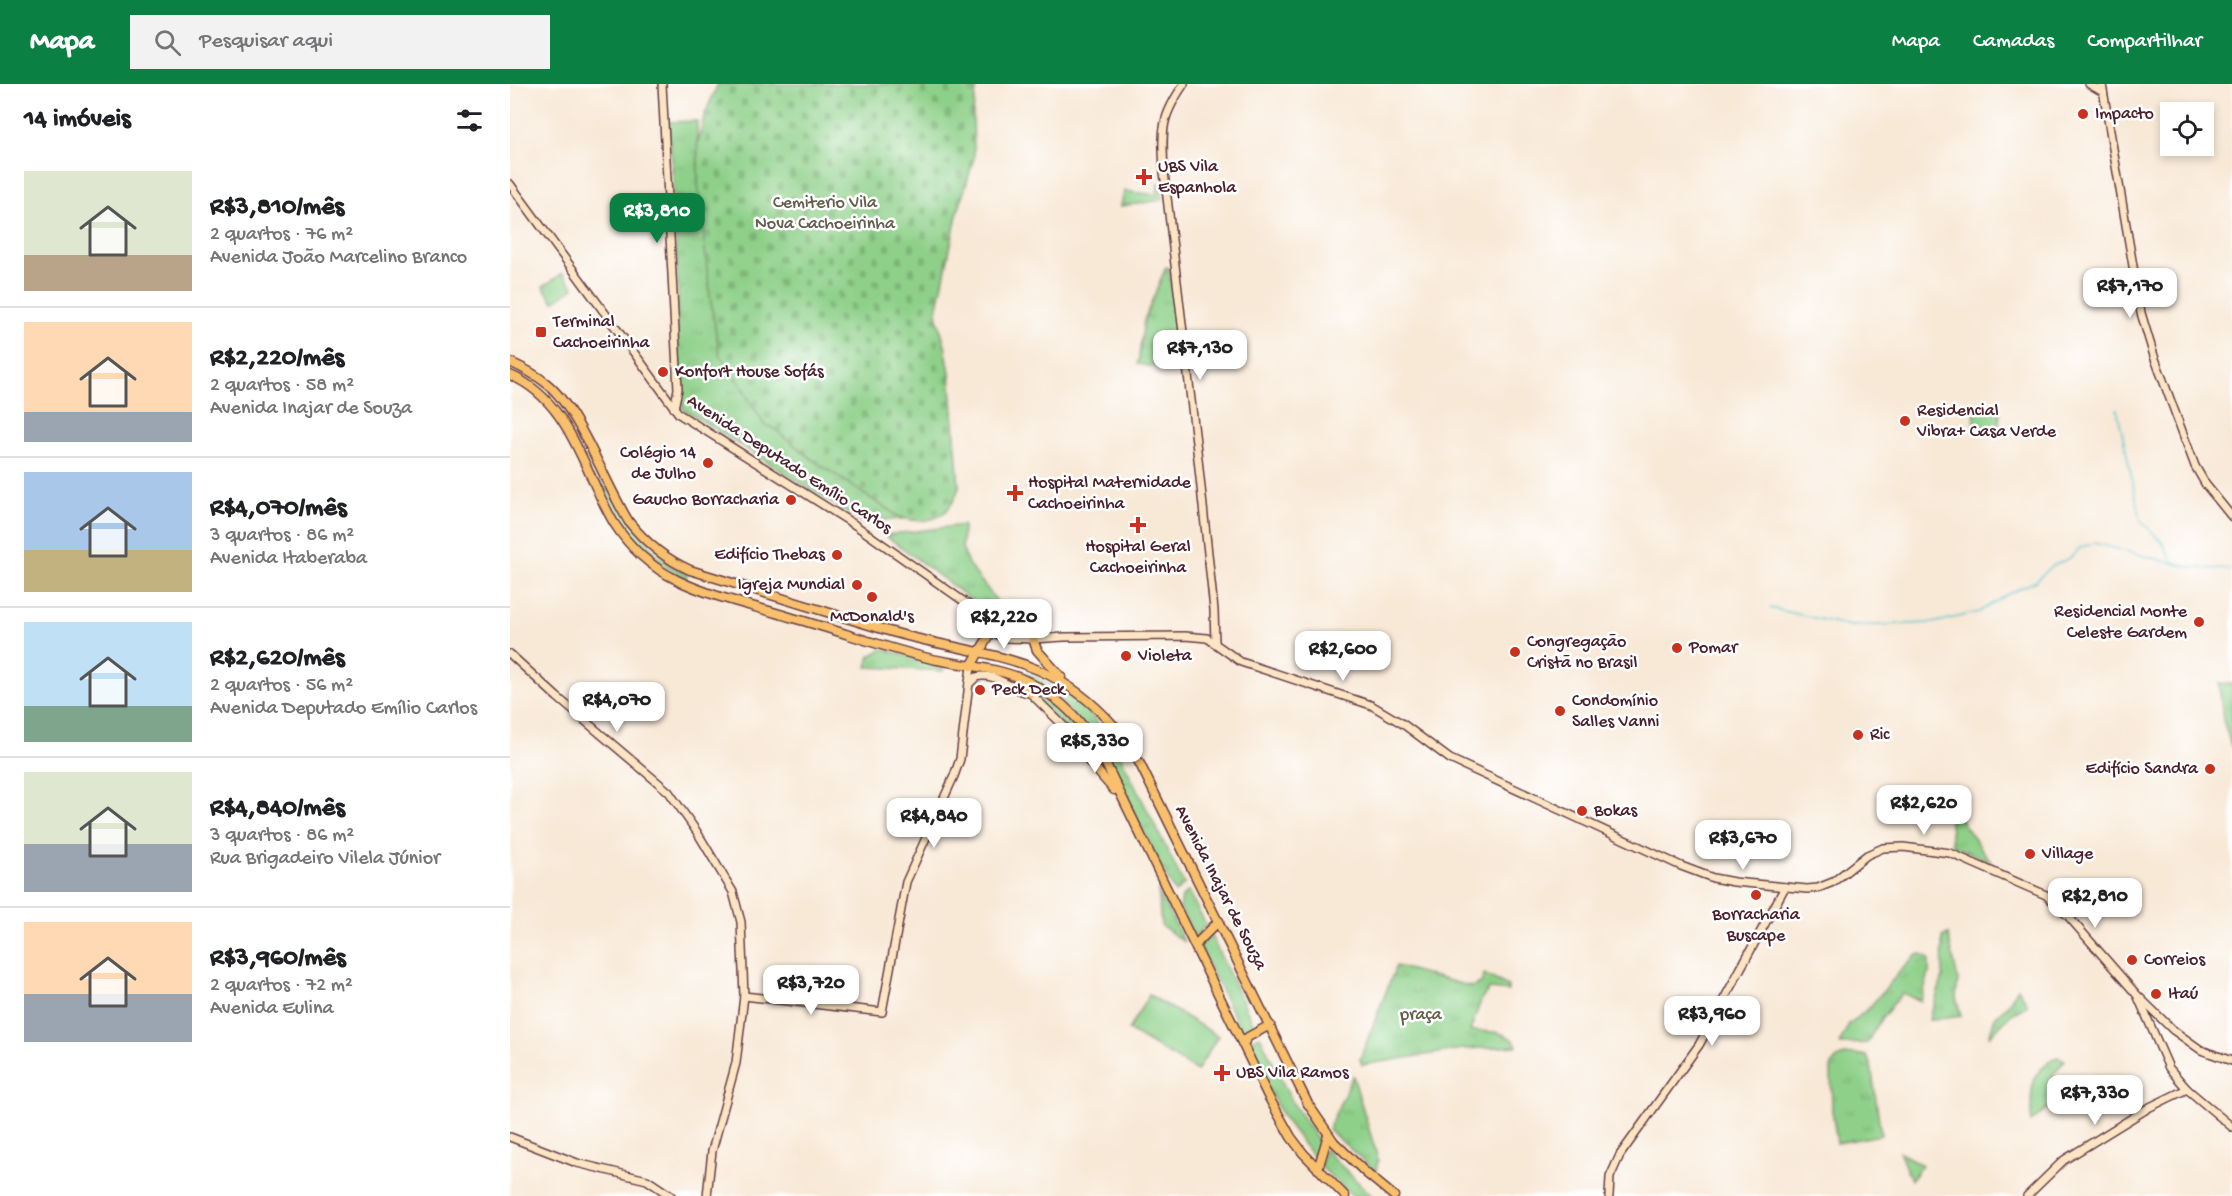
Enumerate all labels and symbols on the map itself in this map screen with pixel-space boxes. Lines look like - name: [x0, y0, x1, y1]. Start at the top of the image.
- place label: Impacto: [2095, 104, 2154, 125]
- marker: Impacto: [2076, 107, 2090, 121]
- place label: UBS Vila Espanhola: [1158, 157, 1237, 199]
- marker: UBS Vila Espanhola: [1135, 168, 1153, 186]
- pin: R$3,810: [602, 193, 712, 244]
- park label: Cemiterio Vila Nova Cachoeirinha: [755, 193, 896, 235]
- pin: R$7,170: [2075, 268, 2185, 319]
- place label: Terminal Cachoeirinha: [552, 312, 651, 354]
- marker: Terminal Cachoeirinha: [534, 325, 548, 339]
- pin: R$7,130: [1145, 330, 1255, 381]
- place label: Konfort House Sofás: [675, 362, 825, 383]
- marker: Konfort House Sofás: [656, 365, 670, 379]
- street label: Avenida Deputado Emílio Carlos: [682, 391, 897, 540]
- place label: Residencial Vibra+ Casa Verde: [1916, 401, 2057, 443]
- marker: Residencial Vibra+ Casa Verde: [1898, 414, 1912, 428]
- place label: Colégio 14 de Julho: [620, 443, 696, 485]
- marker: Colégio 14 de Julho: [701, 456, 715, 470]
- place label: Hospital Maternidade Cachoeirinha: [1028, 473, 1192, 515]
- marker: Hospital Maternidade Cachoeirinha: [1006, 484, 1024, 502]
- place label: Gaucho Borracharia: [632, 490, 780, 511]
- marker: Gaucho Borracharia: [784, 493, 798, 507]
- marker: Hospital Geral Cachoeirinha: [1129, 516, 1147, 534]
- place label: Hospital Geral Cachoeirinha: [1085, 537, 1191, 579]
- place label: Edifício Thebas: [714, 545, 826, 566]
- marker: Edifício Thebas: [830, 548, 844, 562]
- place label: Igreja Mundial: [737, 575, 845, 596]
- marker: Igreja Mundial: [850, 578, 864, 592]
- marker: McDonald's: [865, 590, 879, 604]
- pin: R$2,220: [949, 599, 1059, 650]
- place label: Residencial Monte Celeste Gardem: [2054, 602, 2188, 644]
- place label: McDonald's: [830, 607, 915, 628]
- marker: Residencial Monte Celeste Gardem: [2192, 615, 2206, 629]
- pin: R$2,600: [1288, 631, 1398, 682]
- place label: Congregação Cristã no Brasil: [1527, 632, 1638, 674]
- place label: Pomar: [1688, 638, 1739, 659]
- marker: Pomar: [1670, 641, 1684, 655]
- marker: Congregação Cristã no Brasil: [1508, 645, 1522, 659]
- place label: Violeta: [1137, 646, 1193, 667]
- marker: Violeta: [1119, 649, 1133, 663]
- place label: Peck Deck: [991, 680, 1067, 701]
- pin: R$4,070: [562, 682, 672, 733]
- marker: Peck Deck: [973, 683, 987, 697]
- place label: Condomínio Salles Vanni: [1572, 691, 1660, 733]
- marker: Condomínio Salles Vanni: [1553, 704, 1567, 718]
- pin: R$5,330: [1040, 723, 1150, 774]
- place label: Ric: [1870, 725, 1890, 746]
- marker: Ric: [1851, 728, 1865, 742]
- place label: Edifício Sandra: [2085, 759, 2199, 780]
- marker: Edifício Sandra: [2203, 762, 2217, 776]
- pin: R$2,620: [1869, 785, 1979, 836]
- pin: R$4,840: [879, 798, 989, 849]
- place label: Bokas: [1593, 801, 1639, 822]
- street label: Avenida Inajar de Souza: [1169, 802, 1271, 975]
- marker: Bokas: [1575, 804, 1589, 818]
- pin: R$3,670: [1688, 820, 1798, 871]
- place label: Village: [2041, 844, 2094, 865]
- marker: Village: [2023, 847, 2037, 861]
- pin: R$2,810: [2040, 878, 2150, 929]
- marker: Borracharia Buscape: [1749, 888, 1763, 902]
- place label: Borracharia Buscape: [1711, 905, 1801, 947]
- place label: Correios: [2144, 950, 2206, 971]
- marker: Correios: [2125, 953, 2139, 967]
- pin: R$3,720: [756, 965, 866, 1016]
- place label: Itaú: [2168, 984, 2199, 1005]
- marker: Itaú: [2149, 987, 2163, 1001]
- pin: R$3,960: [1657, 996, 1767, 1047]
- park label: praça: [1399, 1005, 1443, 1026]
- place label: UBS Vila Ramos: [1236, 1063, 1350, 1084]
- marker: UBS Vila Ramos: [1213, 1064, 1231, 1082]
- pin: R$7,330: [2040, 1075, 2150, 1126]

